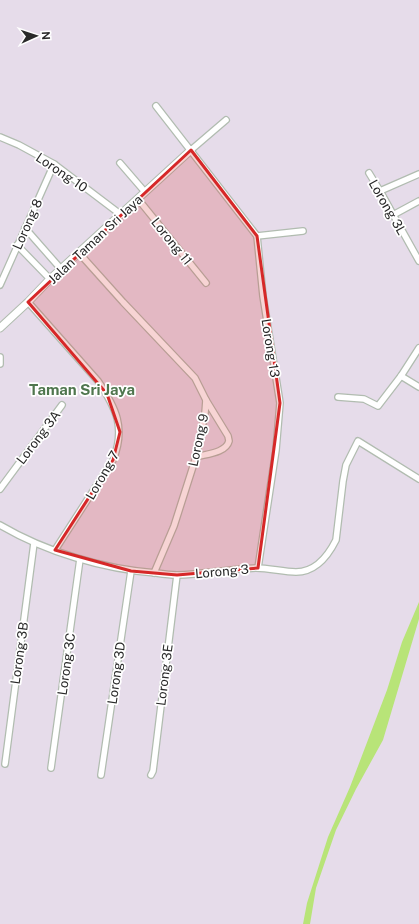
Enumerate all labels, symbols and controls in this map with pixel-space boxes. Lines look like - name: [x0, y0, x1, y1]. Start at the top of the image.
- north arrow: [16, 16, 56, 56]
- text: N: [40, 31, 52, 40]
- street label: Lorong 10: [33, 150, 90, 195]
- street label: Lorong 3L: [366, 177, 409, 238]
- street label: Jalan Taman Sri Jaya: [45, 192, 146, 287]
- street label: Lorong 8: [10, 196, 45, 252]
- street label: Lorong 11: [148, 215, 195, 268]
- street label: Lorong 13: [258, 318, 283, 378]
- district label: Taman Sri Jaya: [29, 381, 135, 398]
- street label: Lorong 3A: [13, 408, 63, 467]
- street label: Lorong 9: [186, 412, 211, 468]
- street label: Lorong 7: [83, 448, 122, 502]
- street label: Lorong 3: [195, 562, 250, 581]
- street label: Lorong 3B: [8, 621, 31, 685]
- street label: Lorong 3C: [55, 632, 78, 696]
- street label: Lorong 3D: [105, 641, 128, 705]
- street label: Lorong 3E: [153, 643, 176, 707]

